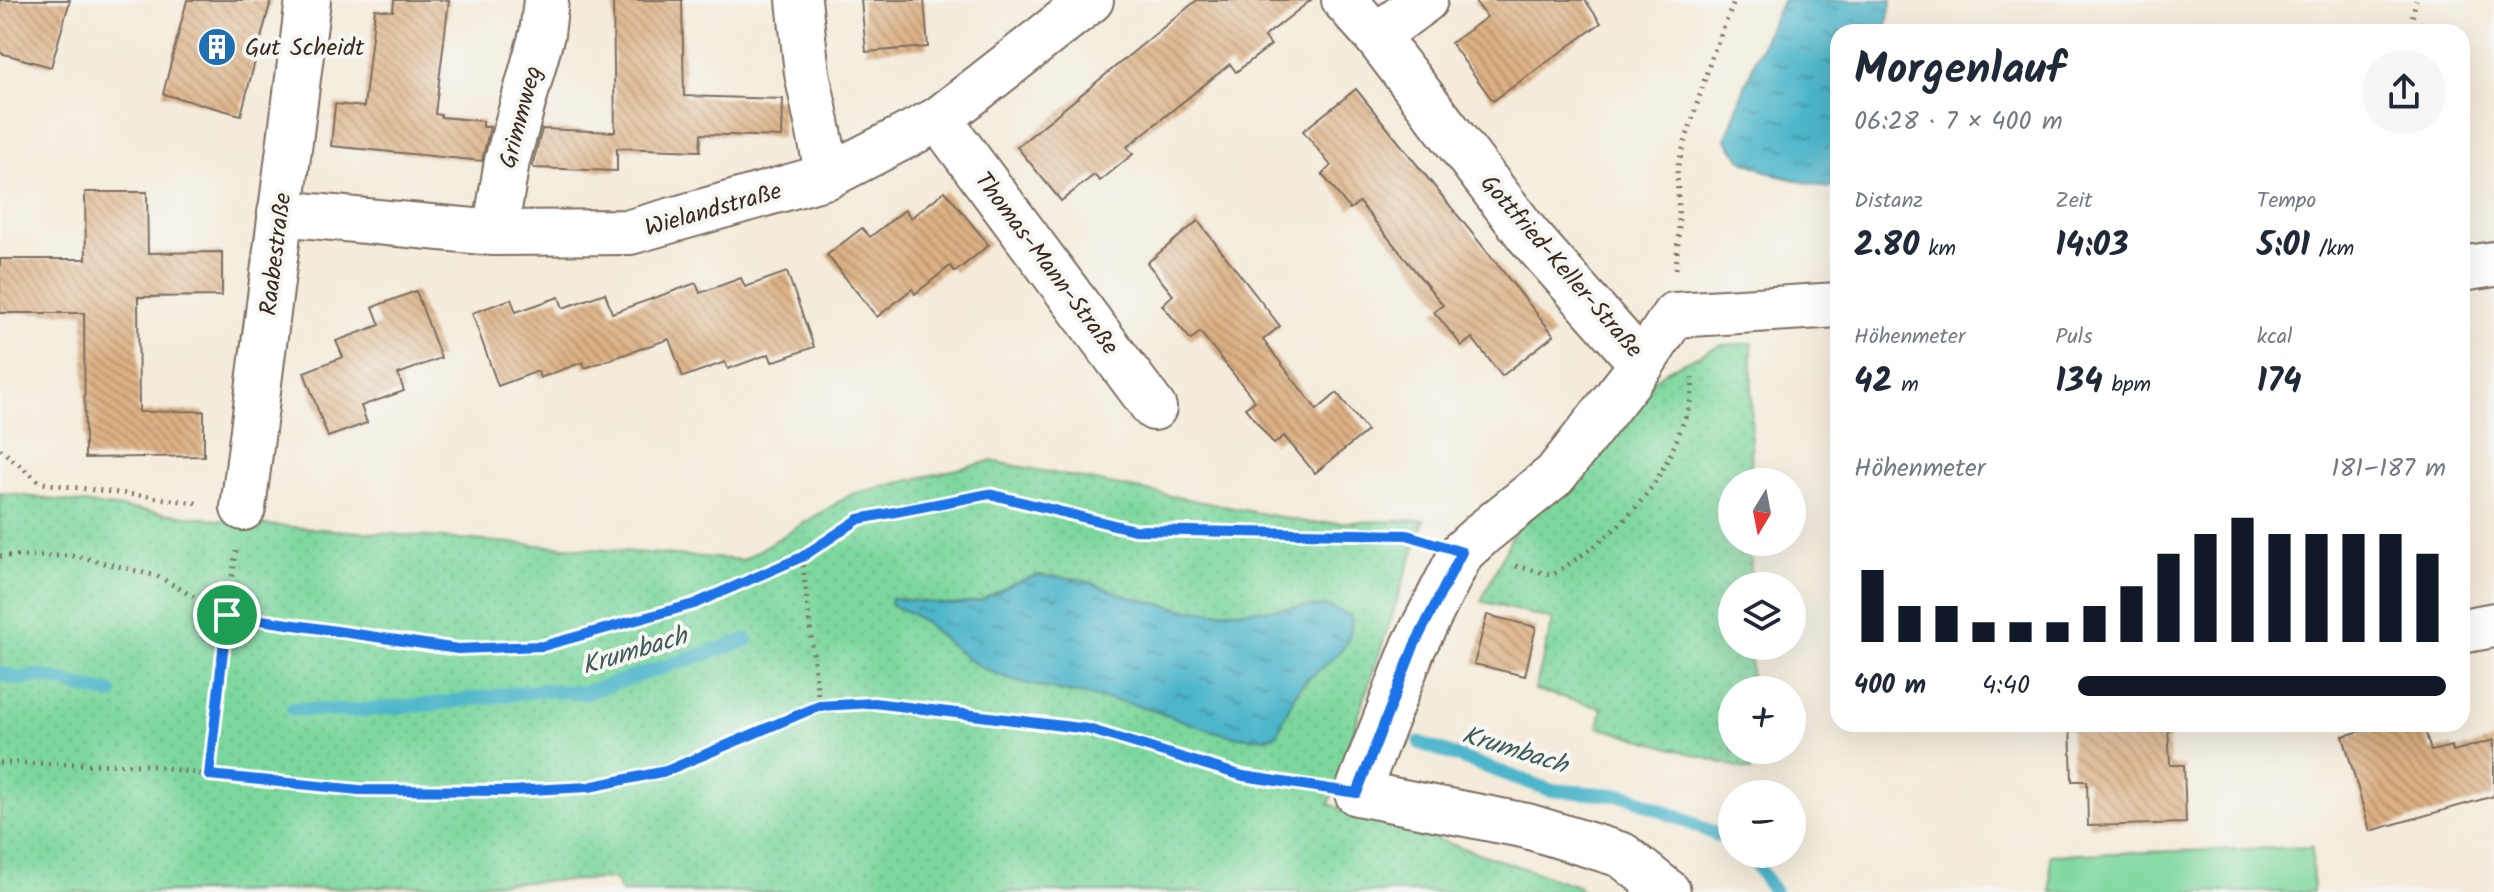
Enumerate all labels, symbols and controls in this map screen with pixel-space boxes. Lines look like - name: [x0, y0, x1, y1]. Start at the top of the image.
- building icon: Gut Scheidt: [196, 26, 238, 68]
- place label: Gut Scheidt: [245, 29, 365, 68]
- text: Morgenlauf: [1854, 36, 2065, 106]
- button: share: [2362, 50, 2446, 134]
- street label: Grimmweg: [489, 62, 554, 173]
- text: 06:28 · 7 × 400 m: [1854, 101, 2063, 143]
- street label: Thomas-Mann-Straße: [964, 164, 1128, 364]
- street label: Gottfried-Keller-Straße: [1470, 166, 1652, 368]
- street label: Wielandstraße: [640, 172, 787, 249]
- text: Distanz: [1854, 184, 1923, 219]
- text: Zeit: [2055, 184, 2093, 219]
- text: Tempo: [2257, 184, 2316, 219]
- street label: Raabestraße: [250, 190, 303, 318]
- text: 2.80: [1854, 219, 1919, 273]
- text: 14:03: [2055, 219, 2129, 273]
- text: 5:01: [2257, 219, 2310, 273]
- text: km: [1919, 232, 1956, 267]
- text: /km: [2310, 232, 2354, 267]
- text: Höhenmeter: [1854, 320, 1965, 355]
- text: Puls: [2055, 320, 2093, 355]
- text: kcal: [2257, 320, 2292, 355]
- text: 42: [1854, 355, 1892, 409]
- text: 134: [2055, 355, 2103, 409]
- text: 174: [2257, 355, 2302, 409]
- text: m: [1892, 368, 1919, 403]
- text: bpm: [2103, 368, 2151, 403]
- text: Höhenmeter: [1854, 448, 1985, 490]
- text: 181–187 m: [2331, 448, 2446, 490]
- north arrow: [1718, 468, 1806, 556]
- map controls: [1718, 468, 1806, 868]
- button: layers: [1718, 572, 1806, 660]
- pin: [193, 581, 261, 649]
- icon: arrive: [205, 593, 249, 637]
- water label: Krumbach: [577, 615, 695, 688]
- text: 400 m: [1854, 665, 1926, 707]
- text: 4:40: [1982, 665, 2030, 707]
- button: +: [1718, 676, 1806, 764]
- water label: Krumbach: [1456, 715, 1574, 787]
- button: −: [1718, 780, 1806, 868]

